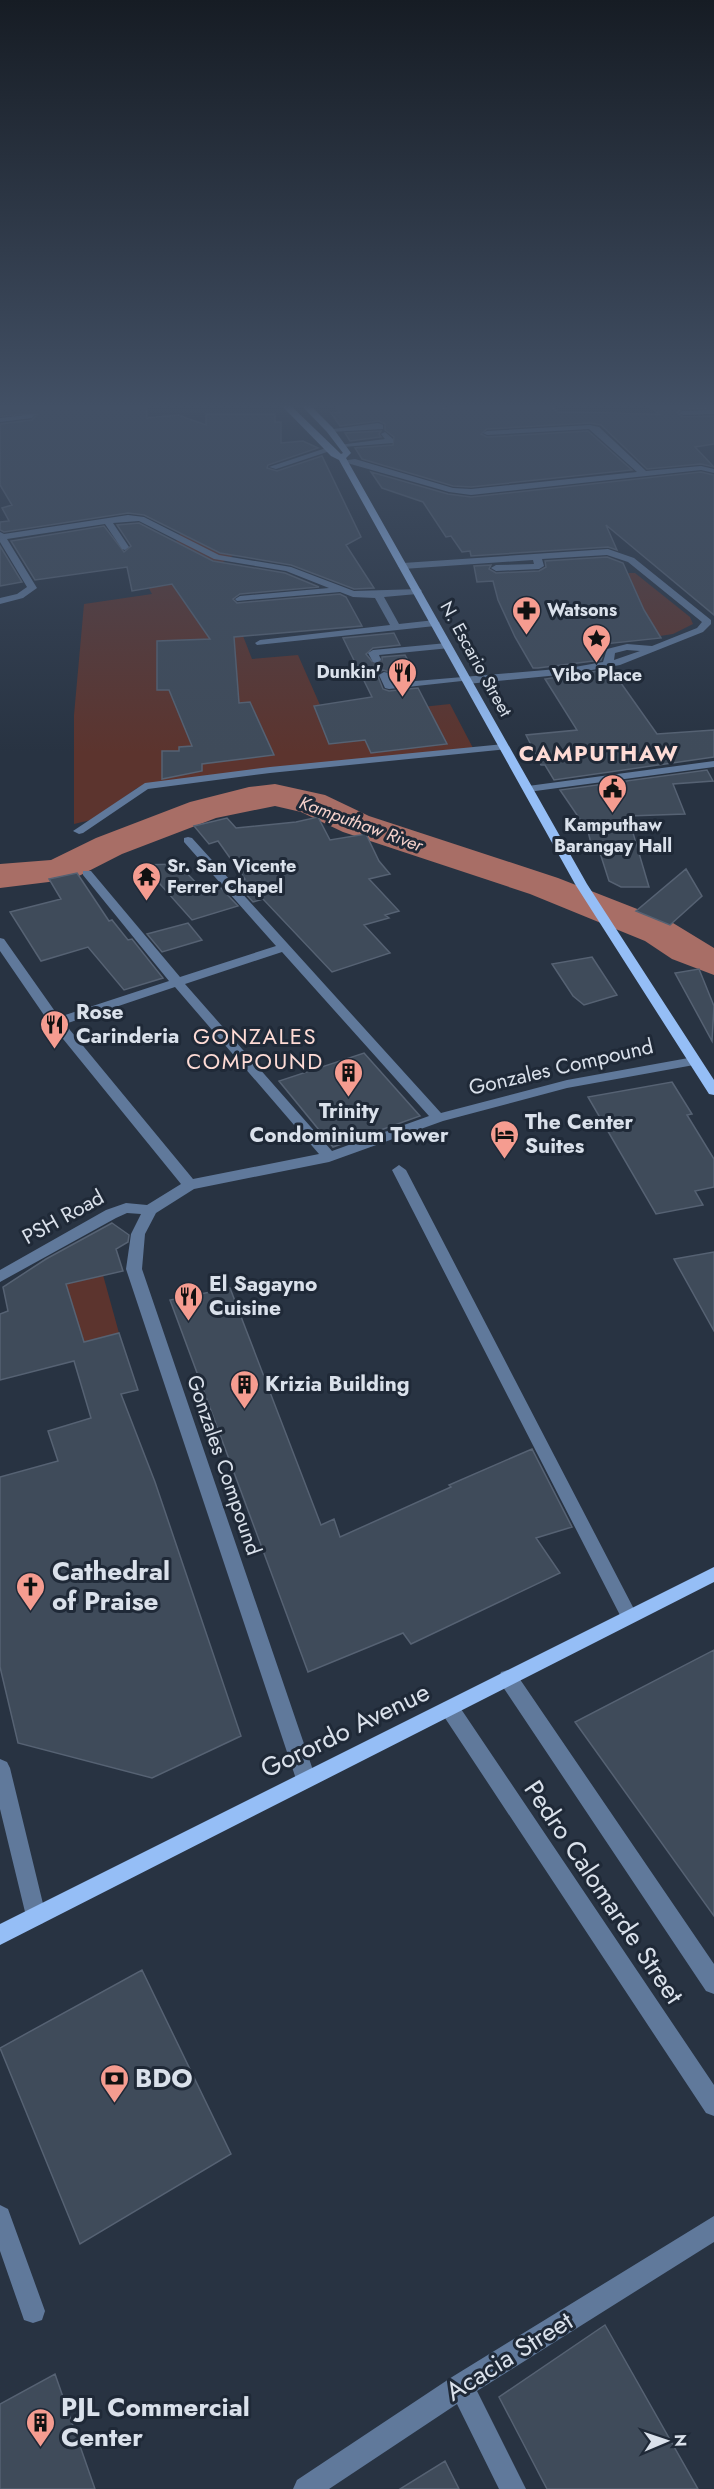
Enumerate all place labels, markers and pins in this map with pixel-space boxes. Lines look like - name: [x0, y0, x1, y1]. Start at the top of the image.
- pharmacy icon: Watsons: [510, 594, 542, 636]
- place label: Watsons: [547, 597, 617, 623]
- place icon: Vibo Place: [581, 622, 613, 664]
- restaurant icon: Dunkin': [386, 656, 418, 698]
- place label: Dunkin': [316, 659, 381, 685]
- place label: Vibo Place: [551, 662, 642, 688]
- public building icon: Kamputhaw Barangay Hall: [597, 772, 629, 814]
- place label: Kamputhaw Barangay Hall: [554, 812, 672, 859]
- place label: Sr. San Vicente Ferrer Chapel: [167, 853, 296, 900]
- temple icon: Sr. San Vicente Ferrer Chapel: [130, 860, 162, 902]
- place label: Rose Carinderia: [76, 997, 179, 1051]
- restaurant icon: Rose Carinderia: [39, 1008, 71, 1050]
- building icon: Trinity Condominium Tower: [333, 1056, 365, 1098]
- place label: Trinity Condominium Tower: [249, 1096, 449, 1150]
- place label: The Center Suites: [525, 1107, 634, 1161]
- hotel icon: The Center Suites: [488, 1118, 520, 1160]
- place label: El Sagayno Cuisine: [209, 1269, 318, 1323]
- restaurant icon: El Sagayno Cuisine: [172, 1280, 204, 1322]
- building icon: Krizia Building: [228, 1368, 260, 1410]
- place label: Krizia Building: [265, 1369, 410, 1399]
- place label: Cathedral of Praise: [52, 1552, 170, 1620]
- church icon: Cathedral of Praise: [15, 1570, 47, 1612]
- place label: BDO: [135, 2059, 193, 2097]
- bank icon: BDO: [98, 2062, 130, 2104]
- place label: PJL Commercial Center: [61, 2388, 250, 2456]
- building icon: PJL Commercial Center: [24, 2406, 56, 2448]

